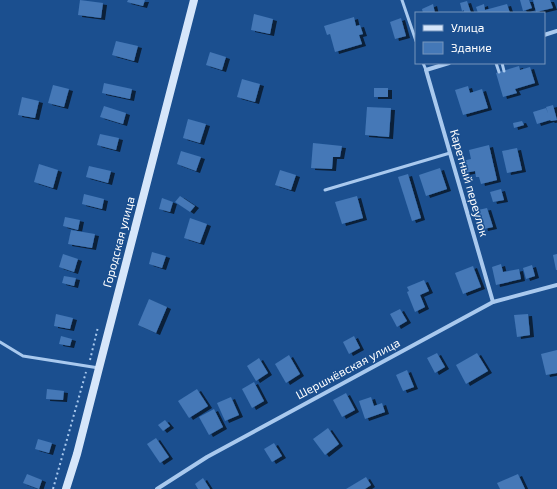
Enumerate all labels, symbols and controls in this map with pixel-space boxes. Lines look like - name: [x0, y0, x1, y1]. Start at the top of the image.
- legend: [415, 12, 545, 64]
- text: Улица: [451, 20, 484, 34]
- text: Здание: [451, 40, 492, 54]
- street label: Каретный переулок: [447, 127, 492, 239]
- street label: Городская улица: [99, 195, 138, 289]
- street label: Шершнёвская улица: [293, 335, 403, 402]

